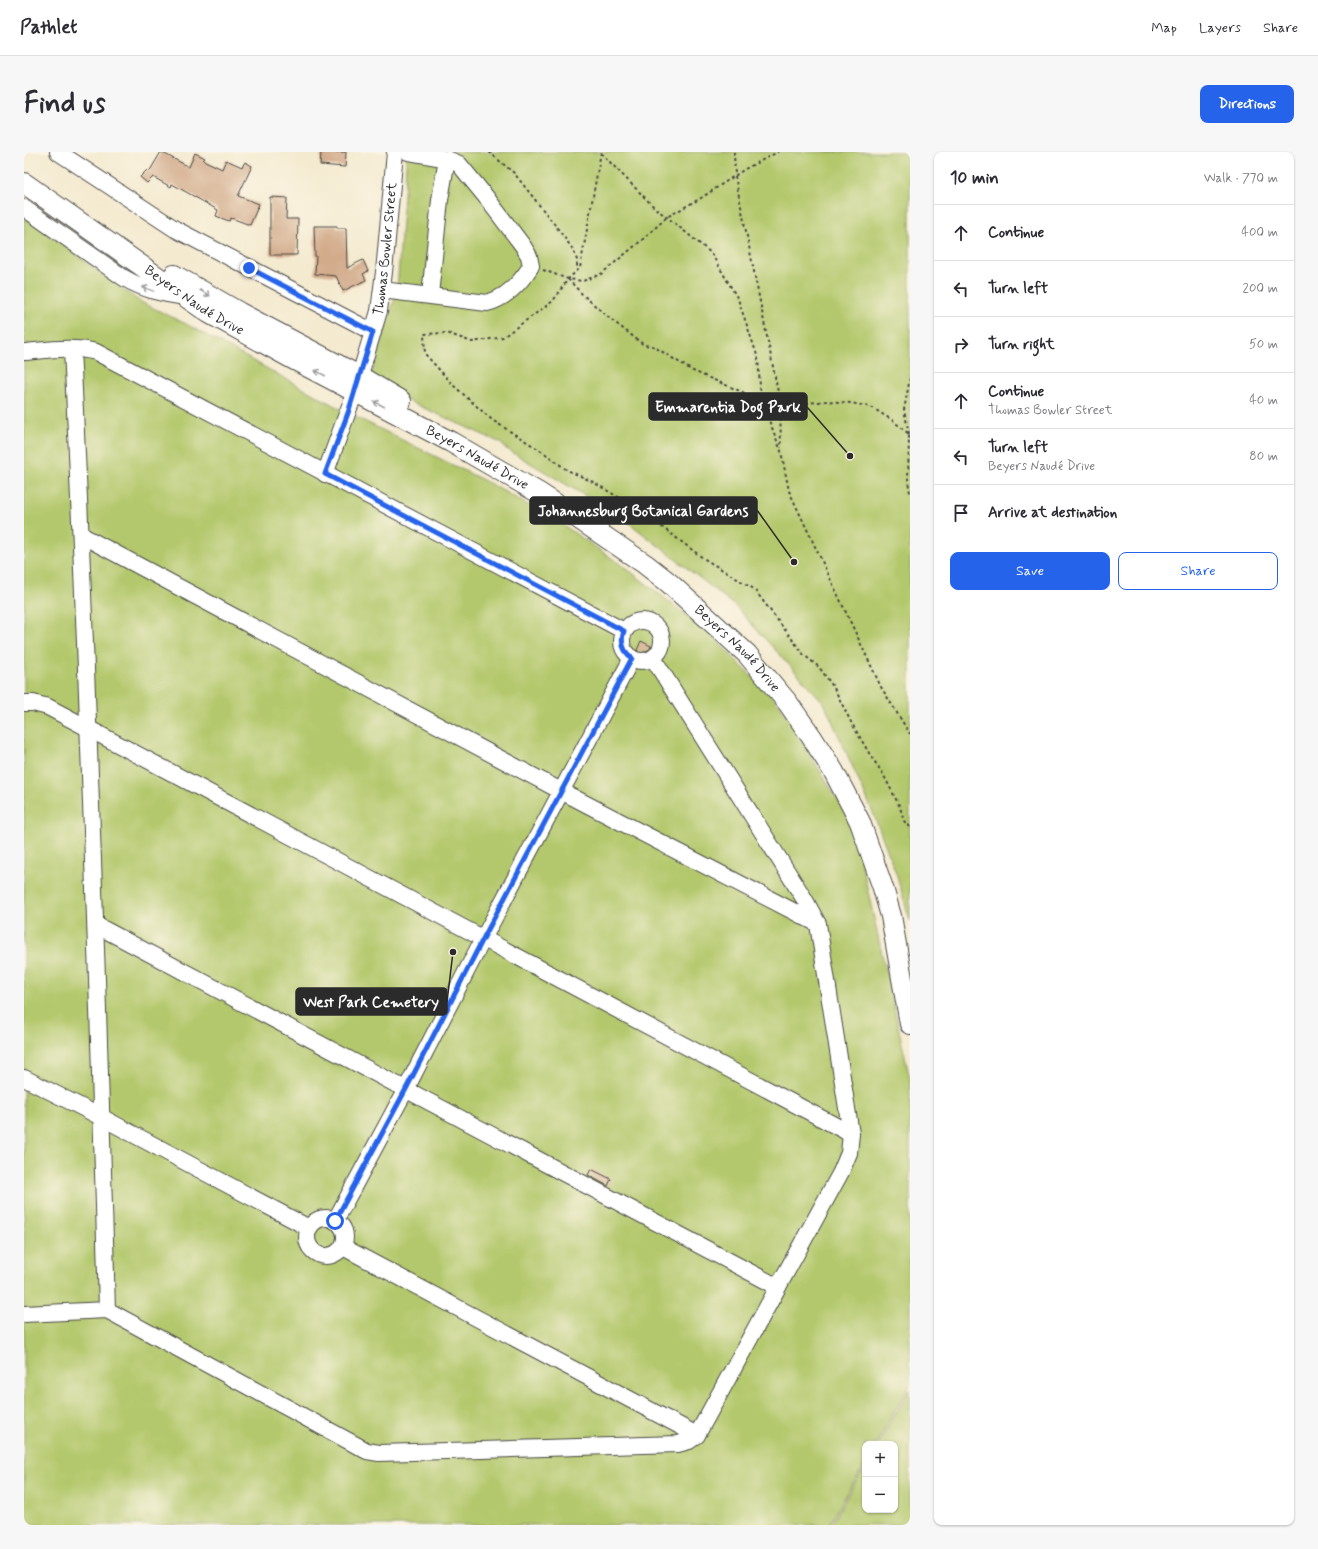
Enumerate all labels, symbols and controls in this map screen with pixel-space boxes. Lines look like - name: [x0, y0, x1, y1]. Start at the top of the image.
- text: Pathlet: [20, 15, 77, 40]
- text: Map: [1151, 19, 1177, 37]
- text: Layers: [1199, 19, 1241, 37]
- text: Share: [1263, 19, 1298, 37]
- button: Directions: [1200, 85, 1294, 123]
- text: Find us: [24, 86, 105, 123]
- text: 10 min: [950, 167, 999, 189]
- text: Walk · 770 m: [1204, 170, 1278, 187]
- street label: Thomas Bowler Street: [369, 181, 401, 318]
- icon: ahead: [950, 222, 972, 244]
- text: Continue: [988, 223, 1044, 243]
- text: 400 m: [1241, 224, 1278, 241]
- route end: [240, 259, 258, 277]
- street label: Beyers Naudé Drive: [141, 262, 247, 339]
- icon: left: [950, 278, 972, 300]
- text: Turn left: [988, 279, 1048, 299]
- text: 200 m: [1243, 280, 1278, 297]
- one-way arrow: [142, 285, 154, 293]
- one-way arrow: [199, 289, 211, 297]
- icon: right: [950, 334, 972, 356]
- text: Turn right: [988, 335, 1055, 355]
- text: 50 m: [1249, 336, 1278, 353]
- one-way arrow: [315, 369, 327, 377]
- text: Continue: [988, 382, 1044, 402]
- icon: ahead: [950, 390, 972, 412]
- text: 40 m: [1249, 392, 1278, 409]
- callout: Emmarentia Dog Park: [649, 393, 807, 420]
- text: Emmarentia Dog Park: [655, 398, 801, 420]
- one-way arrow: [374, 400, 386, 407]
- text: Thomas Bowler Street: [988, 402, 1112, 419]
- street label: Beyers Naudé Drive: [423, 421, 532, 494]
- text: Turn left: [988, 438, 1048, 458]
- icon: left: [950, 446, 972, 468]
- text: 80 m: [1249, 448, 1278, 465]
- text: Beyers Naudé Drive: [988, 458, 1095, 475]
- callout: Johannesburg Botanical Gardens: [530, 497, 757, 524]
- text: Johannesburg Botanical Gardens: [538, 502, 749, 524]
- icon: arrive: [950, 502, 972, 524]
- text: Arrive at destination: [988, 503, 1117, 523]
- button: Save: [950, 552, 1110, 590]
- button: Share: [1118, 552, 1278, 590]
- street label: Beyers Naudé Drive: [690, 601, 784, 696]
- callout: West Park Cemetery: [296, 988, 447, 1015]
- text: West Park Cemetery: [302, 993, 439, 1013]
- route start: [326, 1212, 344, 1230]
- map controls: [862, 1441, 898, 1513]
- button: +: [862, 1441, 898, 1477]
- button: −: [862, 1477, 898, 1513]

